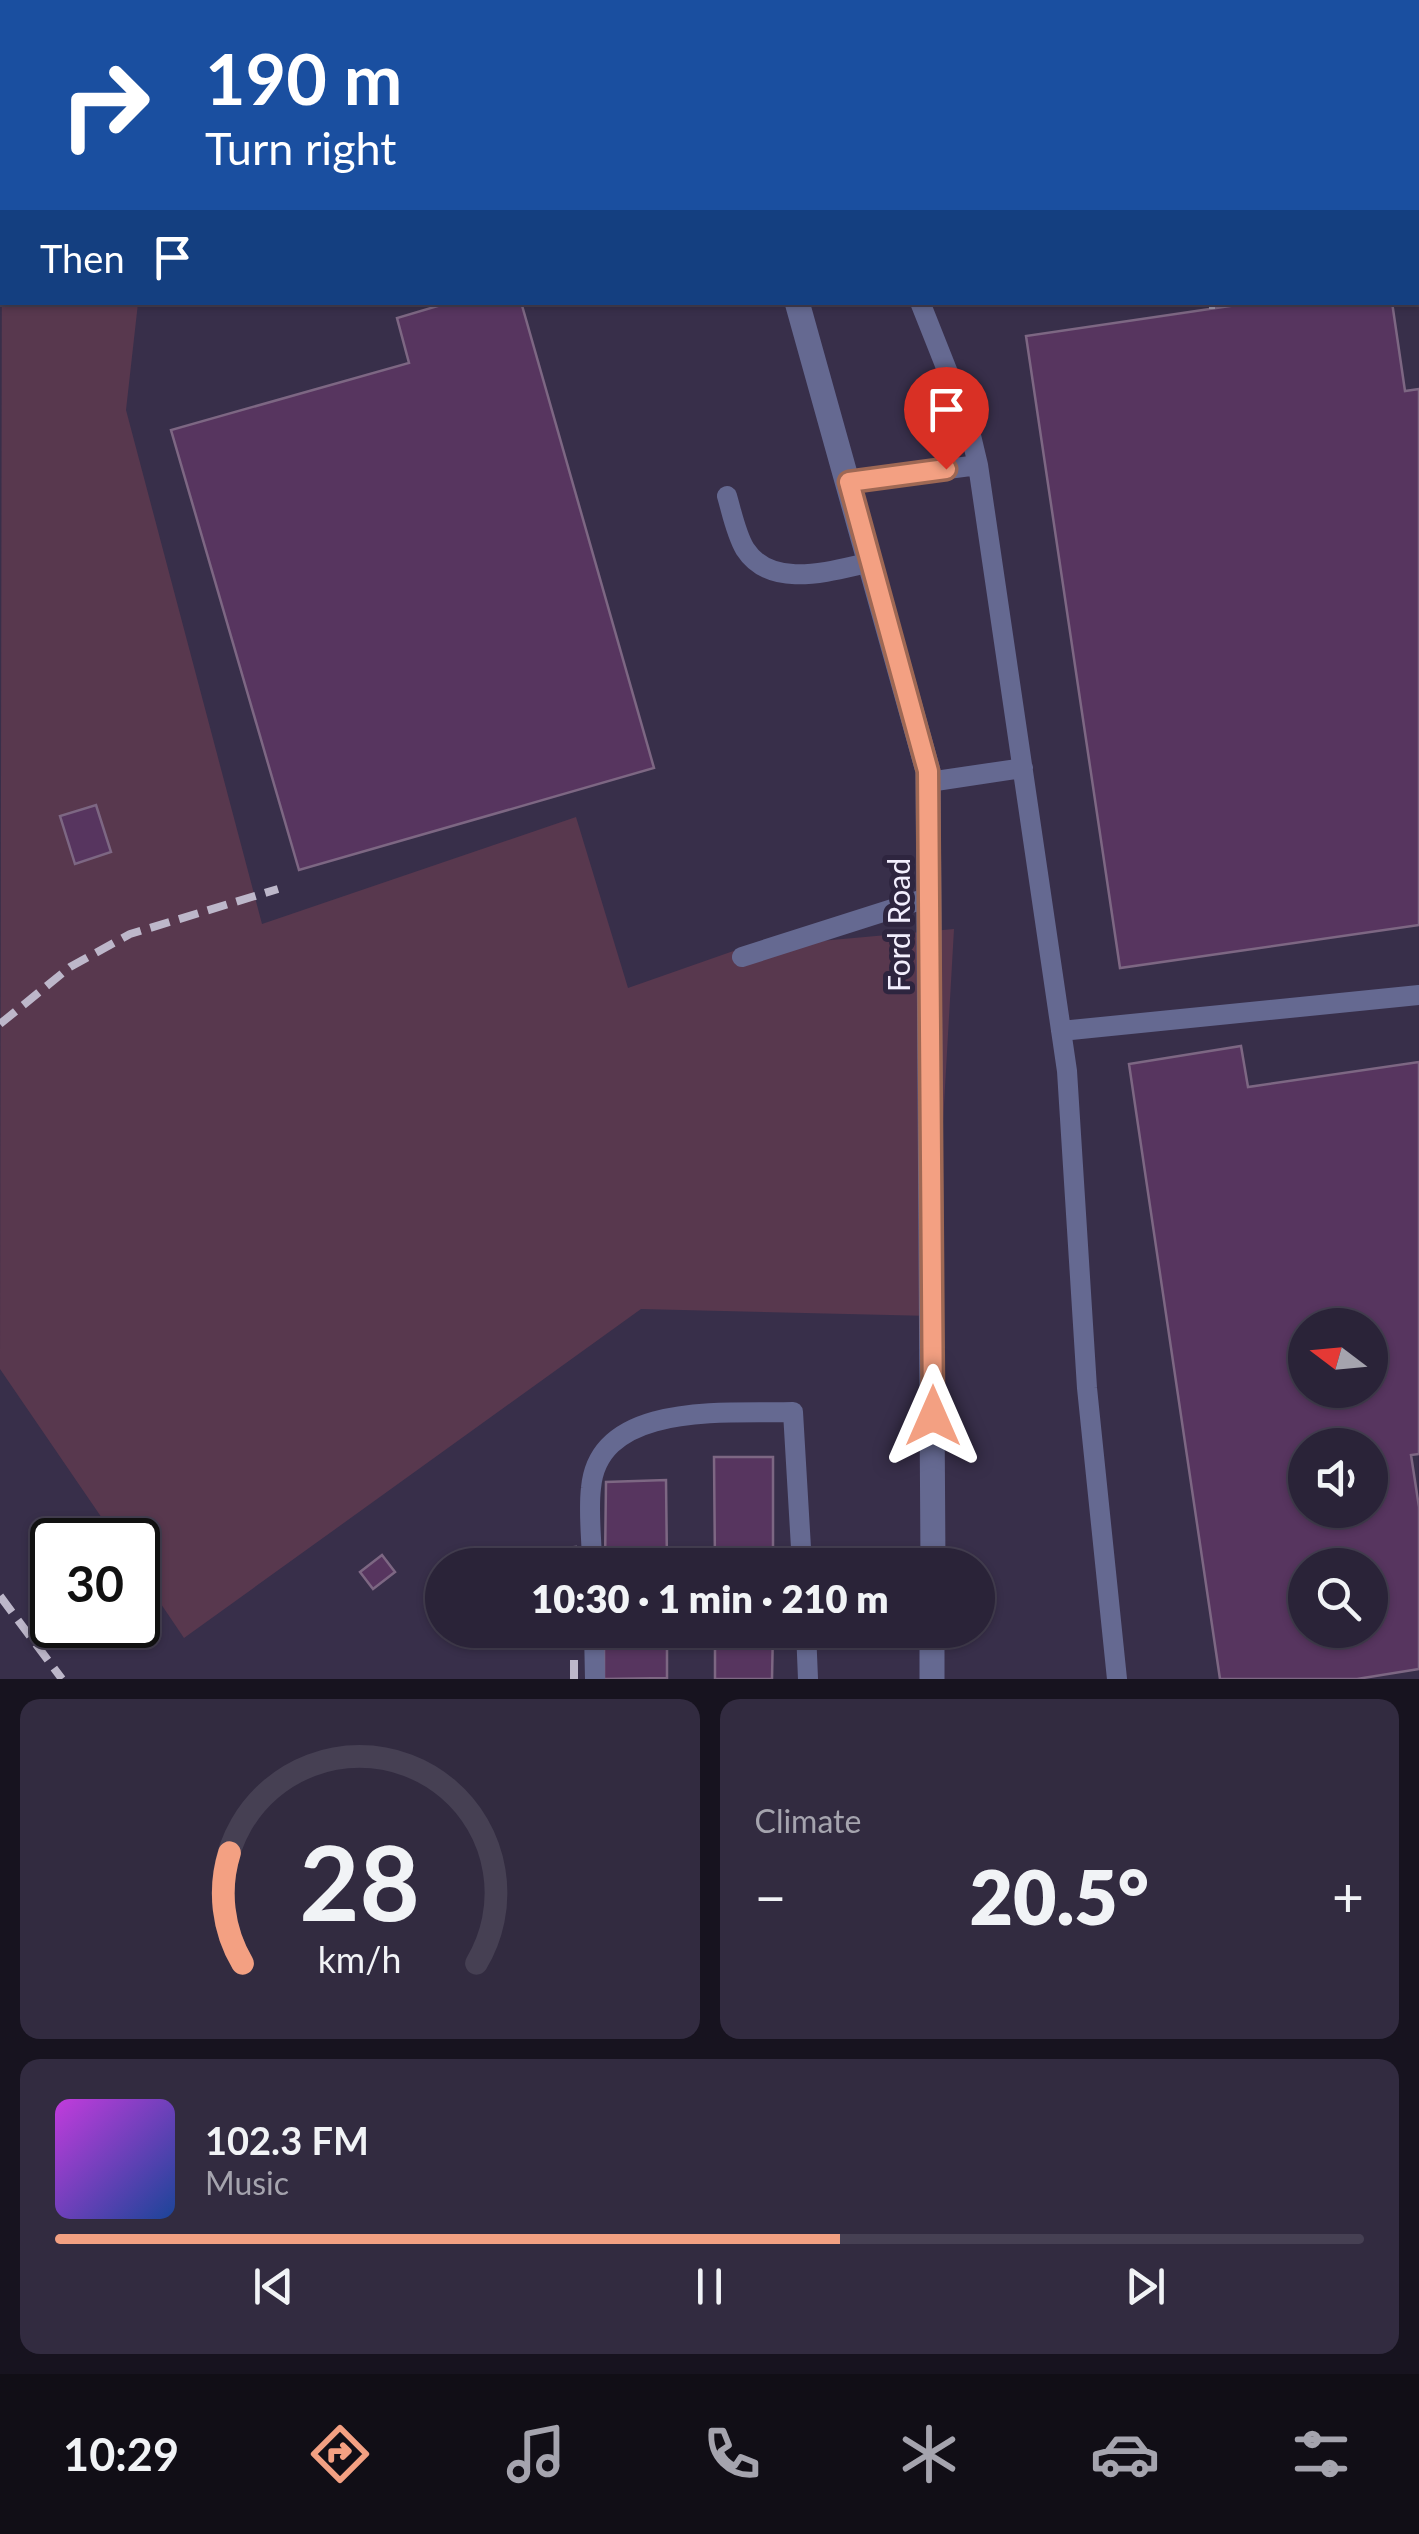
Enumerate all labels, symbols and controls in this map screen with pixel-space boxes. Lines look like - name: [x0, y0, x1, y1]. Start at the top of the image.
- text: 190 m: [205, 36, 402, 120]
- icon: right: [40, 40, 170, 170]
- text: Turn right: [205, 121, 396, 175]
- icon: arrive: [145, 230, 200, 285]
- text: Then: [40, 235, 125, 281]
- pin: [904, 367, 989, 470]
- icon: arrive: [919, 382, 974, 437]
- street label: Ford Road: [880, 858, 916, 992]
- north arrow: [1288, 1308, 1388, 1408]
- map controls: [1288, 1308, 1388, 1648]
- position arrow: [881, 1364, 985, 1468]
- button: sound: [1288, 1428, 1388, 1528]
- speed limit sign: 30: [30, 1518, 160, 1648]
- button: search: [1288, 1548, 1388, 1648]
- text: 10:30 · 1 min · 210 m: [531, 1575, 889, 1621]
- text: Climate: [755, 1801, 861, 1840]
- text: 28: [299, 1818, 420, 1943]
- text: 20.5°: [969, 1851, 1149, 1941]
- text: −: [755, 1863, 786, 1929]
- text: +: [1332, 1863, 1364, 1929]
- text: km/h: [318, 1938, 402, 1981]
- text: 102.3 FM: [205, 2117, 369, 2163]
- text: Music: [205, 2163, 289, 2202]
- icon: previous: [246, 2259, 301, 2314]
- icon: pause: [682, 2259, 737, 2314]
- icon: next: [1118, 2259, 1173, 2314]
- icon: directions: [305, 2419, 375, 2489]
- icon: music: [501, 2419, 571, 2489]
- icon: phone: [697, 2419, 767, 2489]
- icon: climate: [894, 2419, 964, 2489]
- icon: car: [1090, 2419, 1160, 2489]
- icon: filters: [1286, 2419, 1356, 2489]
- text: 10:29: [63, 2427, 179, 2481]

